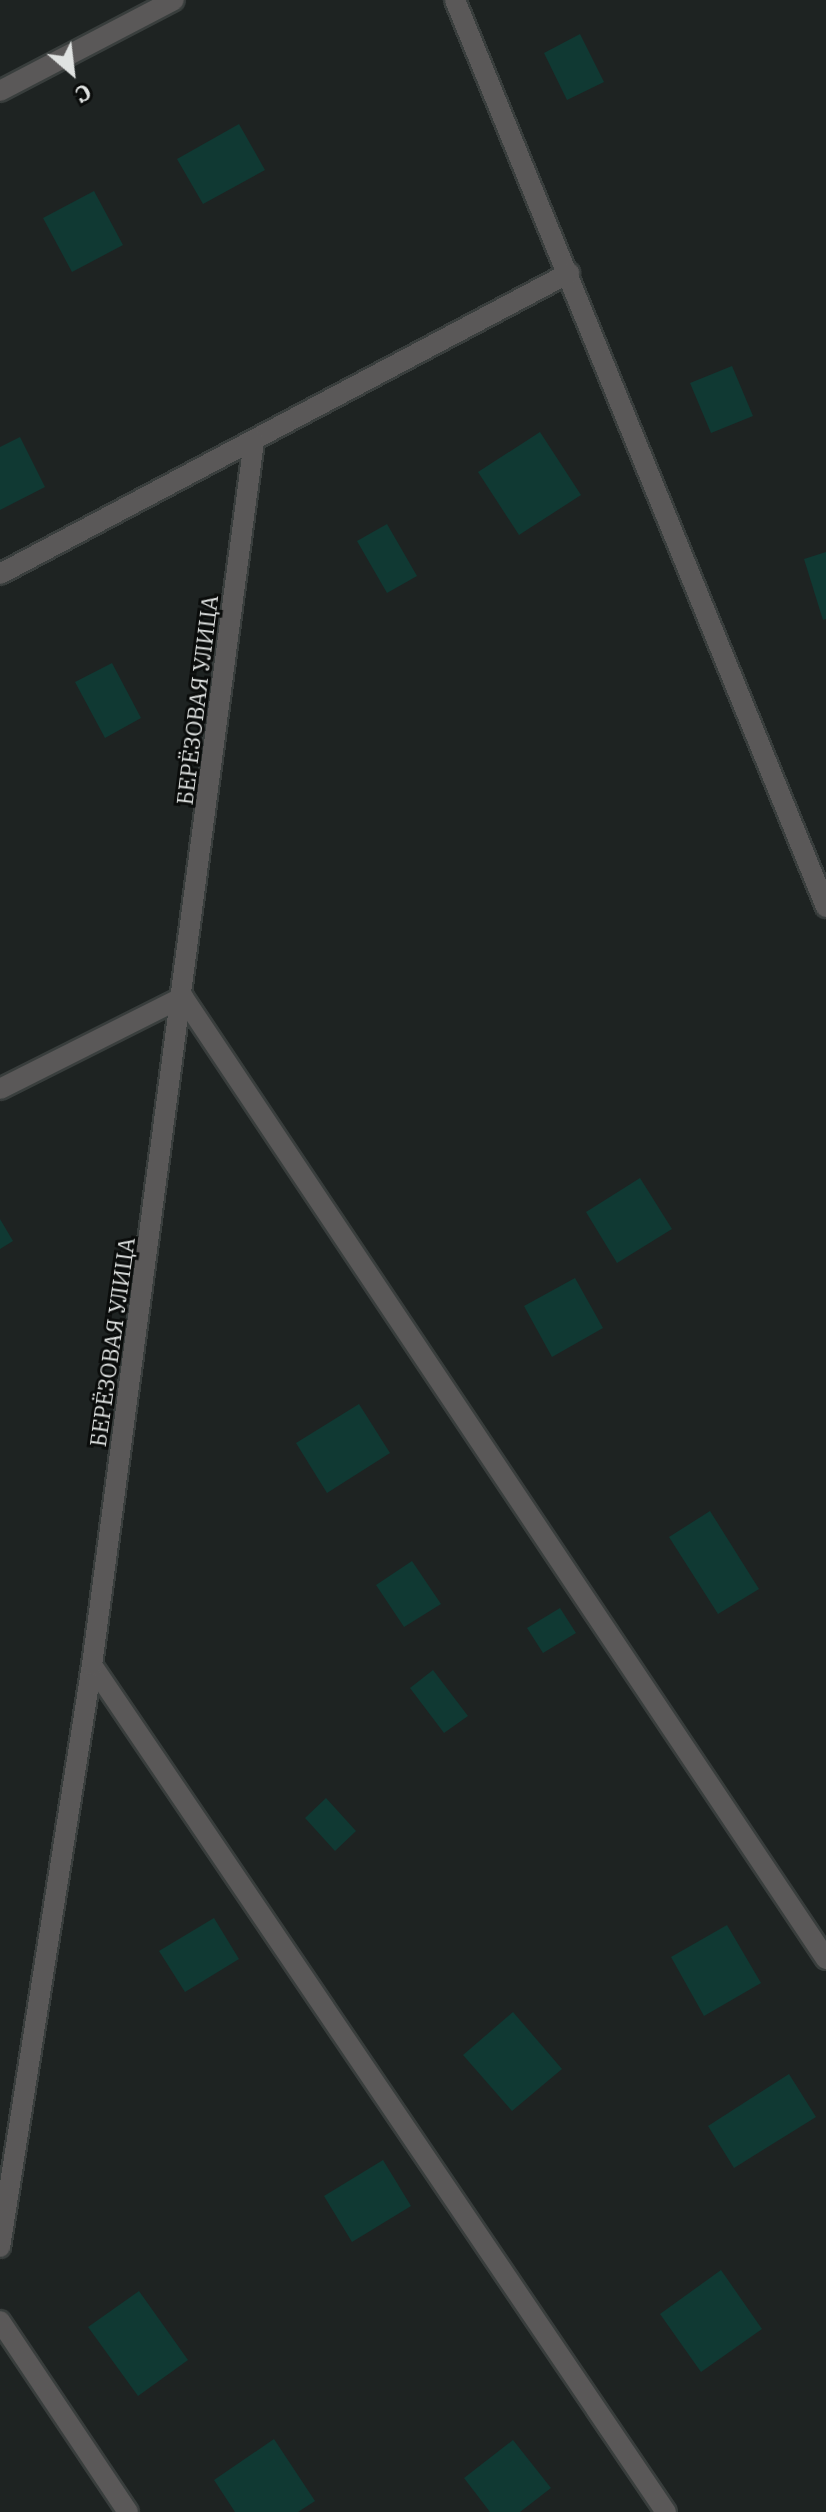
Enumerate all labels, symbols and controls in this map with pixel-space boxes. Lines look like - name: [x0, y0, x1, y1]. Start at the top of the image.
- north arrow: [32, 32, 112, 112]
- text: С: [70, 77, 97, 110]
- street label: БЕРЁЗОВАЯ УЛИЦА: [171, 594, 223, 806]
- street label: БЕРЁЗОВАЯ УЛИЦА: [84, 1236, 140, 1448]

